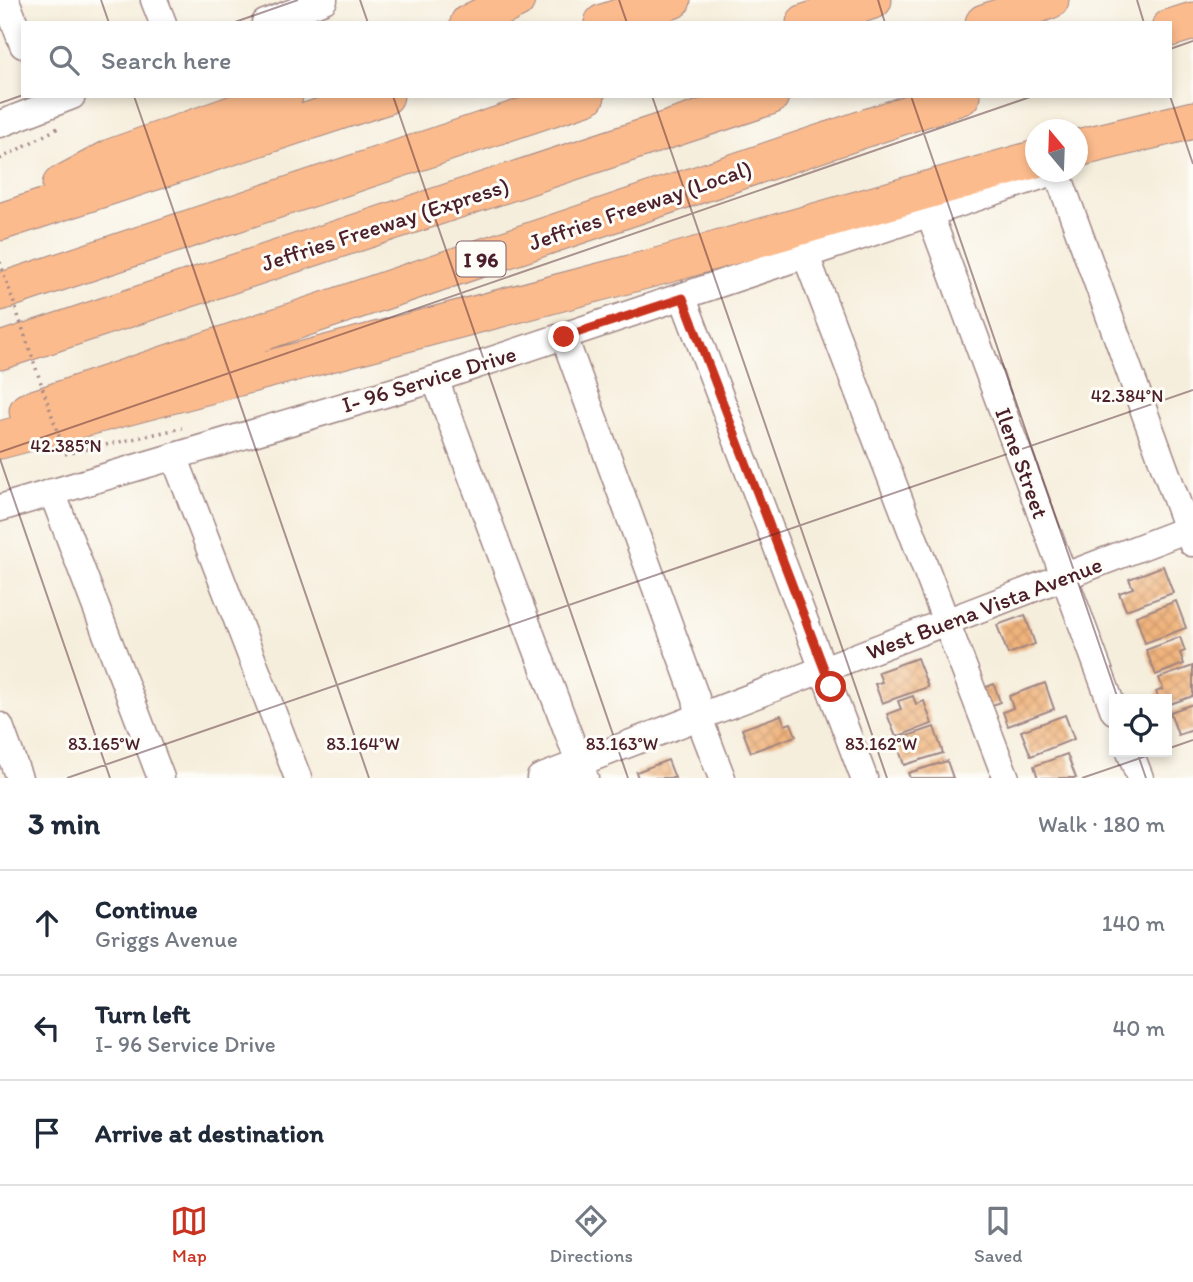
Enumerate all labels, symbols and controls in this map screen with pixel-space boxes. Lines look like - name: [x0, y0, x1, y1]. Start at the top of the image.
- search box: [21, 21, 1172, 98]
- icon: search: [45, 41, 83, 79]
- text: Search here: [101, 44, 231, 76]
- north arrow: [1025, 119, 1088, 182]
- street label: Jeffries Freeway (Local): [525, 154, 755, 256]
- street label: Jeffries Freeway (Express): [258, 171, 512, 277]
- road number: I 96: [456, 242, 505, 276]
- route end: [548, 321, 579, 352]
- street label: I- 96 Service Drive: [338, 339, 520, 419]
- text: 42.384°N: [1091, 385, 1163, 407]
- street label: Ilene Street: [989, 404, 1055, 523]
- text: 42.385°N: [30, 435, 102, 457]
- street label: West Buena Vista Avenue: [862, 550, 1106, 666]
- route start: [815, 671, 846, 702]
- map controls: [1109, 694, 1172, 757]
- button: locate: [1109, 694, 1172, 757]
- text: 83.165°W: [68, 733, 140, 755]
- text: 83.164°W: [326, 733, 400, 755]
- text: 83.163°W: [586, 733, 658, 755]
- text: 83.162°W: [845, 733, 917, 755]
- text: 3 min: [28, 805, 100, 842]
- text: Walk · 180 m: [1038, 810, 1165, 838]
- text: Continue: [95, 893, 198, 925]
- icon: ahead: [28, 904, 66, 942]
- text: 140 m: [1102, 909, 1165, 937]
- text: Griggs Avenue: [95, 925, 238, 953]
- text: Turn left: [95, 998, 191, 1030]
- icon: left: [28, 1009, 66, 1047]
- text: 40 m: [1112, 1014, 1165, 1042]
- text: I- 96 Service Drive: [95, 1030, 276, 1058]
- icon: arrive: [28, 1114, 66, 1152]
- text: Arrive at destination: [95, 1117, 324, 1149]
- tab: Map: [170, 1202, 208, 1267]
- tab: Directions: [549, 1202, 633, 1267]
- tab: Saved: [974, 1202, 1022, 1267]

